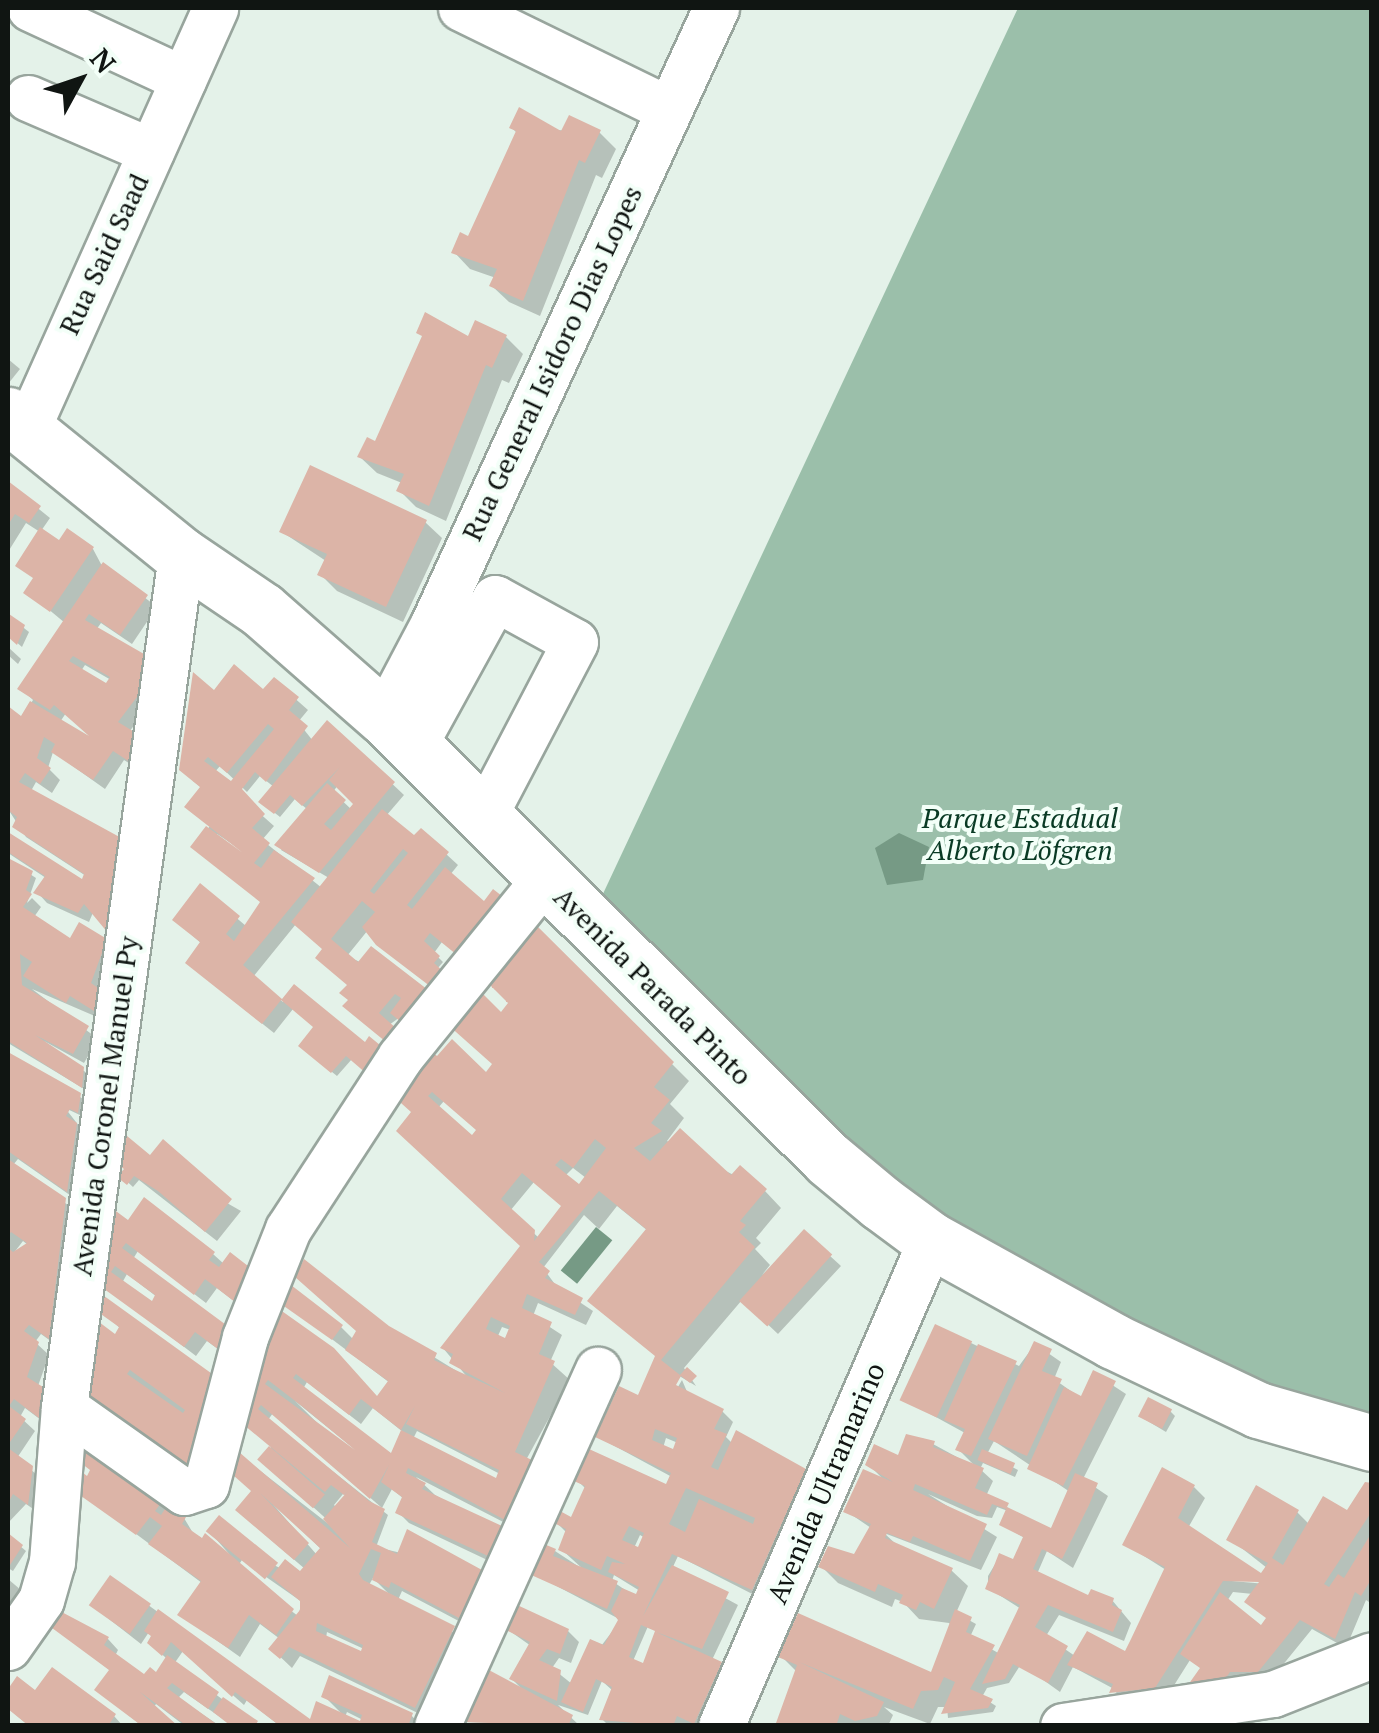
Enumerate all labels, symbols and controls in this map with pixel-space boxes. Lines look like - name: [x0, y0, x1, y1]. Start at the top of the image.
- north arrow: [30, 30, 130, 130]
- text: N: [82, 40, 124, 80]
- street label: Rua Said Saad: [52, 168, 156, 340]
- street label: Rua General Isidoro Dias Lopes: [455, 180, 649, 546]
- park label: Parque Estadual Alberto Löfgren: [922, 801, 1118, 867]
- street label: Avenida Parada Pinto: [547, 880, 759, 1092]
- street label: Avenida Coronel Manuel Py: [65, 934, 145, 1278]
- street label: Avenida Ultramarino: [760, 1357, 892, 1609]

